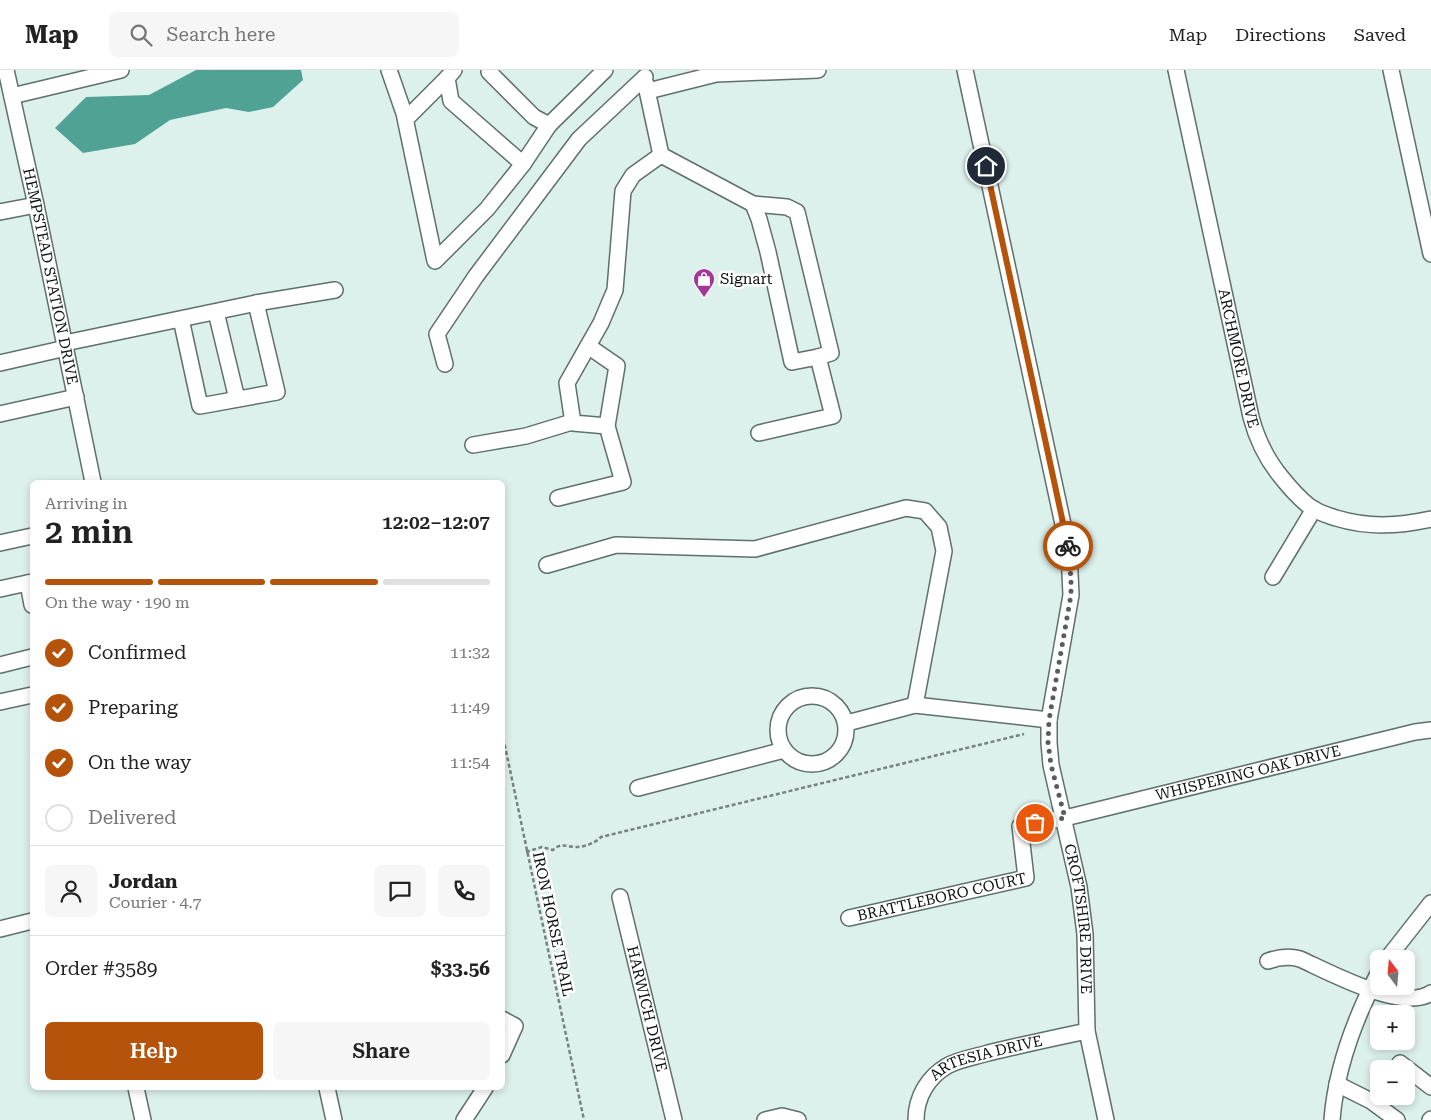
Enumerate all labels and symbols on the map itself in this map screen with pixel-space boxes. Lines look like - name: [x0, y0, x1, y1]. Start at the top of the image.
- pin: [965, 145, 1007, 187]
- street label: HEMPSTEAD STATION DRIVE: [19, 166, 82, 386]
- shop icon: Signart: [692, 267, 716, 298]
- place label: Signart: [720, 270, 773, 288]
- street label: ARCHMORE DRIVE: [1215, 287, 1263, 430]
- courier: [1043, 521, 1093, 571]
- street label: WHISPERING OAK DRIVE: [1154, 742, 1342, 804]
- pin: [1014, 802, 1056, 844]
- street label: CROFTSHIRE DRIVE: [1060, 842, 1095, 994]
- street label: IRON HORSE TRAIL: [529, 850, 577, 998]
- street label: BRATTLEBORO COURT: [855, 869, 1028, 925]
- street label: HARWICH DRIVE: [623, 944, 671, 1074]
- north arrow: [1370, 950, 1415, 995]
- street label: ARTESIA DRIVE: [926, 1032, 1044, 1084]

